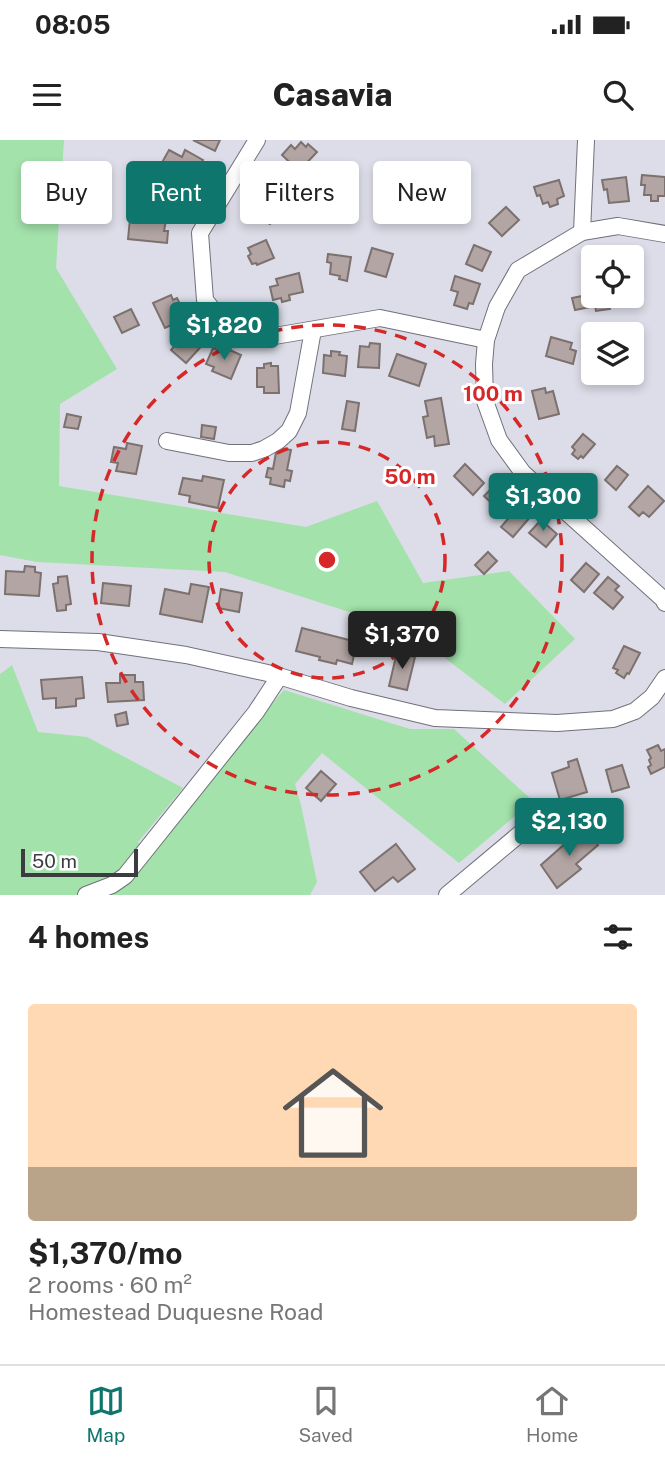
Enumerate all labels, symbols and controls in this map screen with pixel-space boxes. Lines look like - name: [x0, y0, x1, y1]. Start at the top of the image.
- text: 08:05: [35, 9, 110, 40]
- icon: menu: [28, 76, 66, 114]
- text: Casavia: [272, 76, 393, 113]
- icon: search: [599, 76, 637, 114]
- chip: Buy: [21, 161, 112, 224]
- chip: Rent: [126, 161, 226, 224]
- chip: Filters: [240, 161, 359, 224]
- chip: New: [373, 161, 471, 224]
- map controls: [581, 245, 644, 385]
- button: locate: [581, 245, 644, 308]
- pin: $1,820: [167, 302, 281, 362]
- text: $1,820: [186, 311, 262, 338]
- button: layers: [581, 322, 644, 385]
- text: 100 m: [463, 381, 523, 406]
- text: 50 m: [384, 464, 436, 489]
- pin: $1,300: [486, 474, 600, 533]
- text: $1,300: [505, 482, 581, 509]
- centre of rings: [315, 548, 339, 572]
- pin: $1,370: [345, 612, 459, 671]
- text: $1,370: [364, 620, 440, 647]
- pin: $2,130: [512, 798, 626, 858]
- text: $2,130: [531, 807, 607, 834]
- scale bar: [21, 846, 138, 878]
- text: 50 m: [32, 850, 77, 872]
- icon: filters: [599, 918, 637, 956]
- text: 4 homes: [28, 919, 149, 955]
- icon: home: [270, 1050, 396, 1176]
- text: $1,370/mo: [28, 1235, 182, 1271]
- text: 2 rooms · 60 m²: [28, 1271, 192, 1298]
- text: Homestead Duquesne Road: [28, 1298, 323, 1325]
- tab: Map: [87, 1382, 125, 1446]
- tab: Saved: [298, 1382, 353, 1446]
- tab: Home: [526, 1382, 578, 1446]

